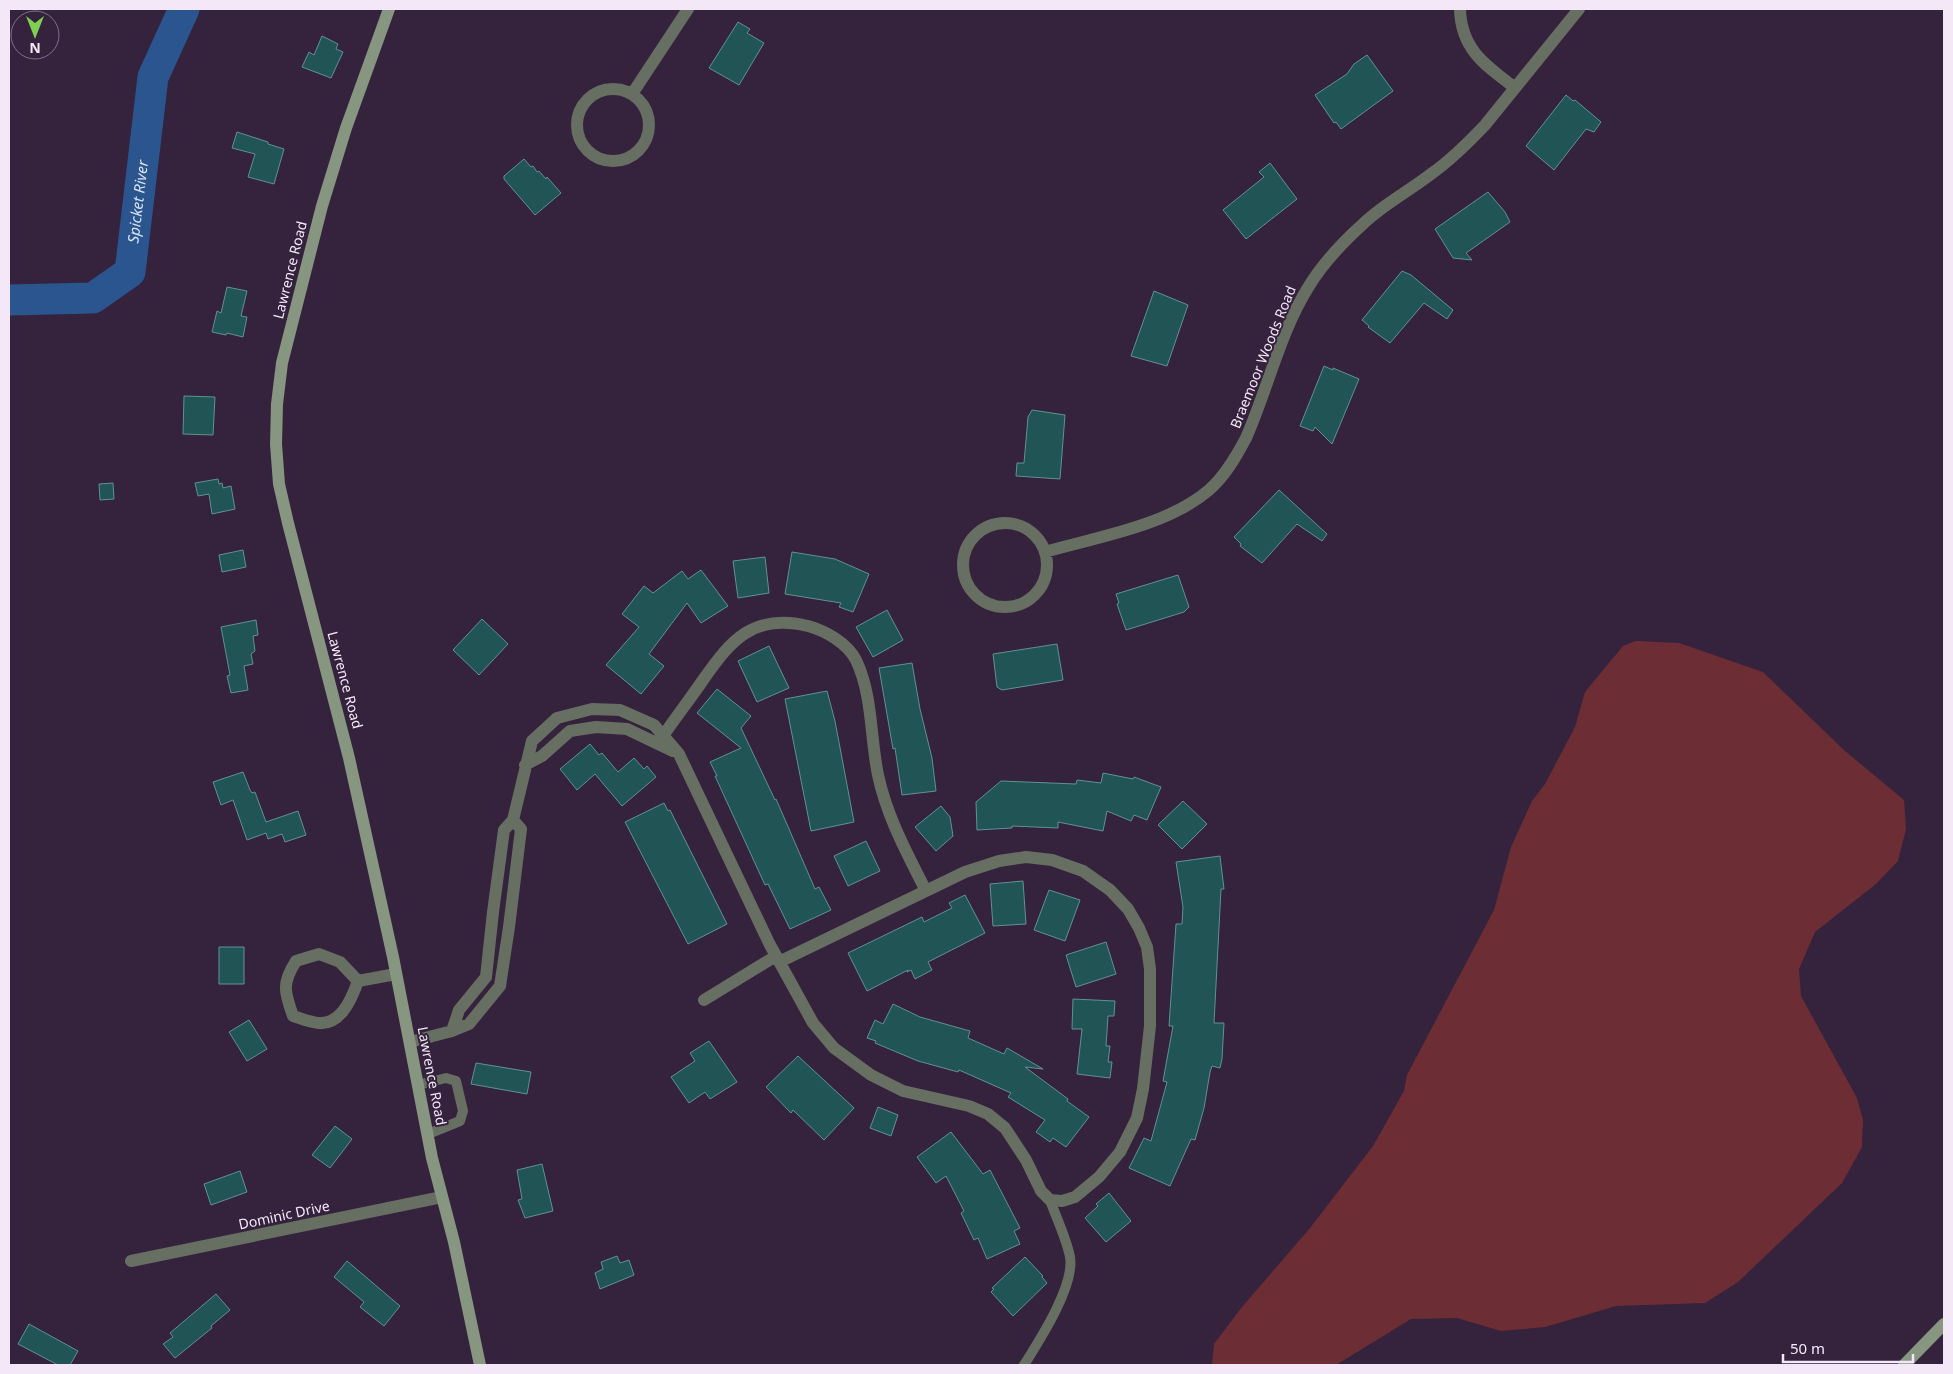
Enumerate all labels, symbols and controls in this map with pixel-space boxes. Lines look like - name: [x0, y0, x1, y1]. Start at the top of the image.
- north arrow: [10, 10, 60, 60]
- text: N: [29, 39, 41, 58]
- water label: Spicket River: [122, 158, 152, 244]
- street label: Lawrence Road: [268, 219, 311, 321]
- street label: Braemoor Woods Road: [1225, 283, 1300, 431]
- street label: Lawrence Road: [323, 629, 368, 731]
- street label: Lawrence Road: [414, 1025, 451, 1127]
- street label: Dominic Drive: [237, 1196, 331, 1233]
- scale bar: [1783, 1332, 1913, 1364]
- text: 50 m: [1790, 1338, 1825, 1358]

